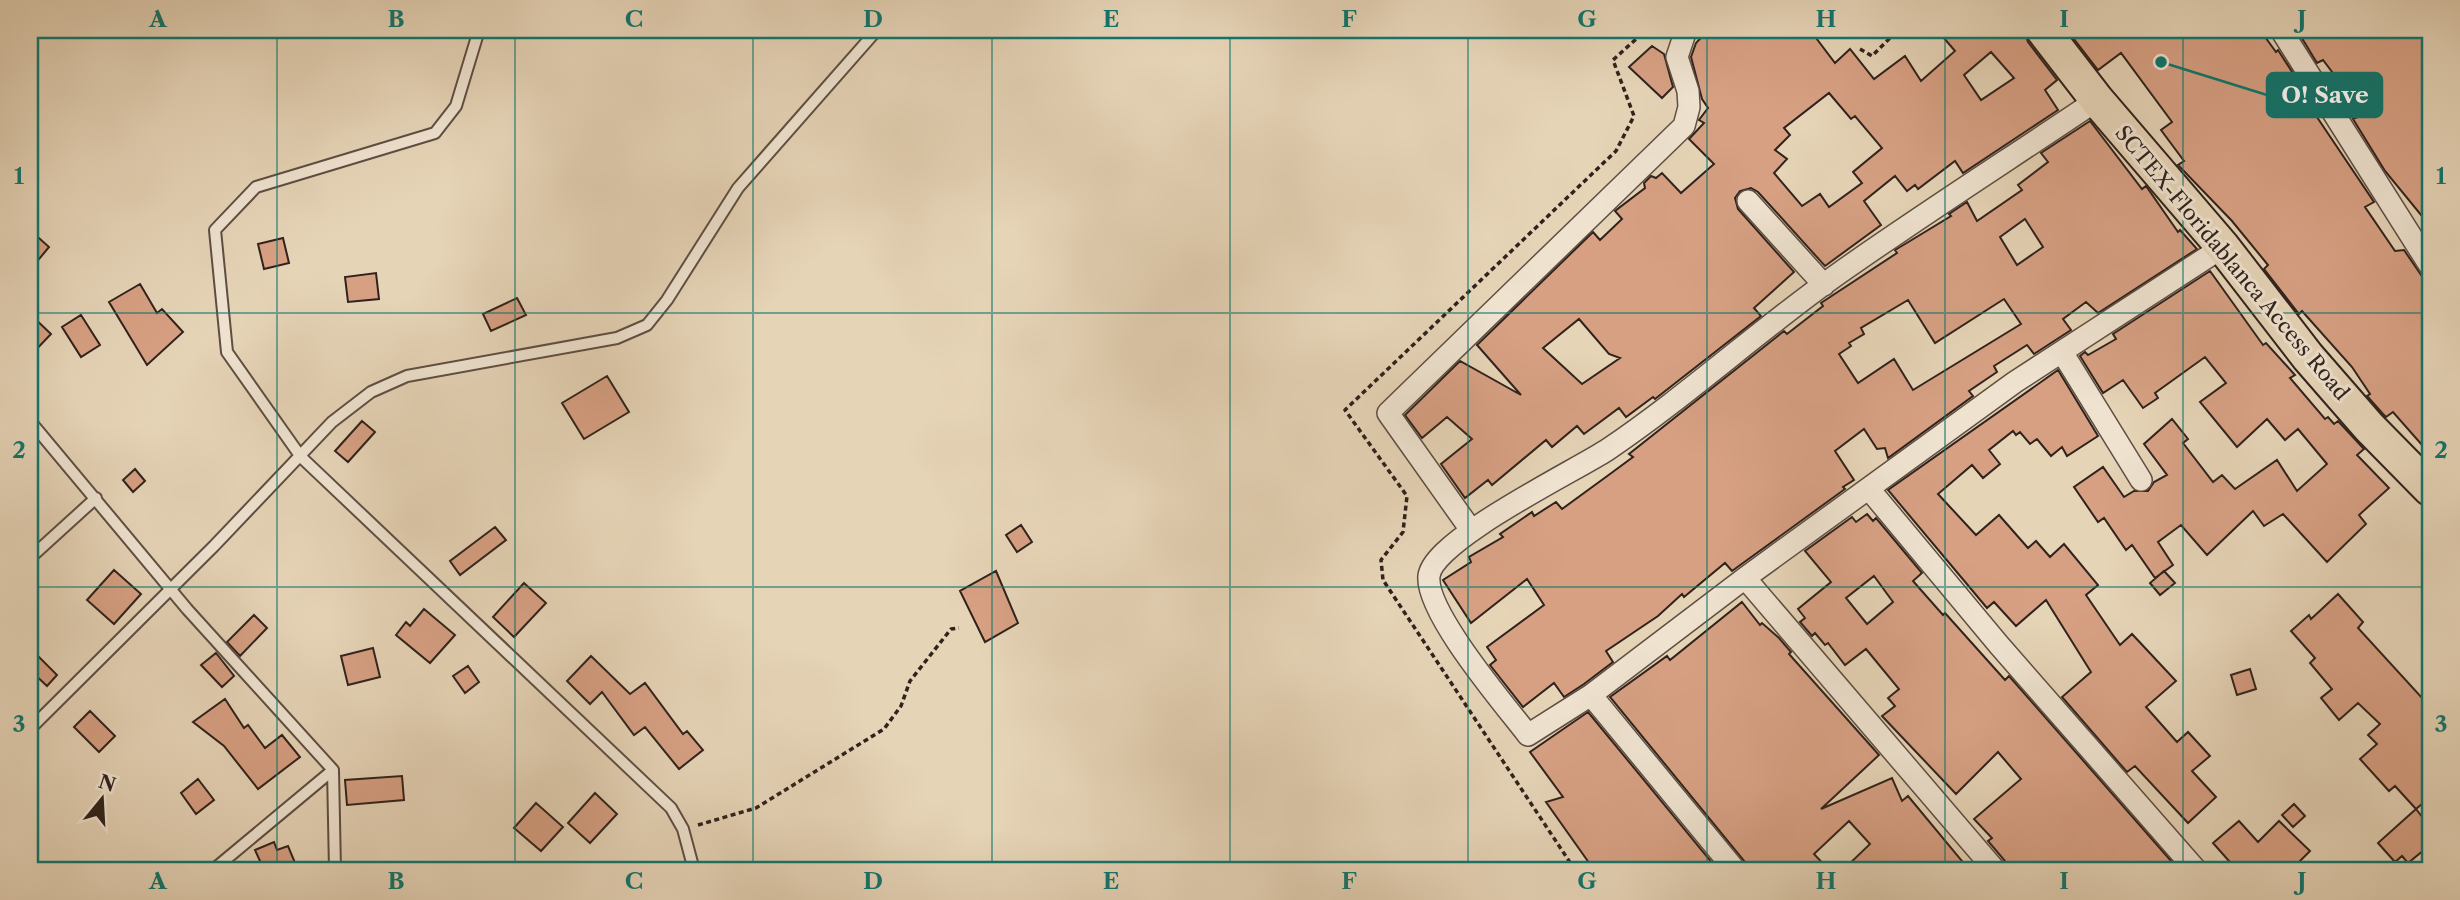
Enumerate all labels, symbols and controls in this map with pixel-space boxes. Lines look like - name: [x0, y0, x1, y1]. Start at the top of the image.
- text: A: [148, 5, 168, 33]
- text: B: [387, 5, 405, 33]
- text: C: [625, 5, 643, 33]
- text: D: [863, 5, 883, 33]
- text: E: [1103, 5, 1119, 33]
- text: F: [1341, 5, 1357, 33]
- text: G: [1577, 5, 1597, 33]
- text: H: [1816, 5, 1837, 33]
- text: I: [2059, 5, 2069, 33]
- text: J: [2293, 5, 2307, 33]
- callout: O! Save: [2267, 73, 2382, 117]
- text: O! Save: [2281, 81, 2369, 109]
- street label: SCTEX-Floridablanca Access Road: [2110, 120, 2355, 405]
- text: 1: [14, 162, 25, 190]
- text: 1: [2436, 162, 2447, 190]
- text: 2: [12, 436, 26, 464]
- text: 2: [2434, 436, 2448, 464]
- text: 3: [13, 710, 26, 738]
- text: 3: [2435, 710, 2448, 738]
- north arrow: [66, 764, 136, 834]
- text: N: [96, 770, 119, 797]
- text: A: [148, 867, 168, 895]
- text: B: [387, 867, 405, 895]
- text: C: [625, 867, 643, 895]
- text: D: [863, 867, 883, 895]
- text: E: [1103, 867, 1119, 895]
- text: F: [1341, 867, 1357, 895]
- text: G: [1577, 867, 1597, 895]
- text: H: [1816, 867, 1837, 895]
- text: I: [2059, 867, 2069, 895]
- text: J: [2293, 867, 2307, 895]

